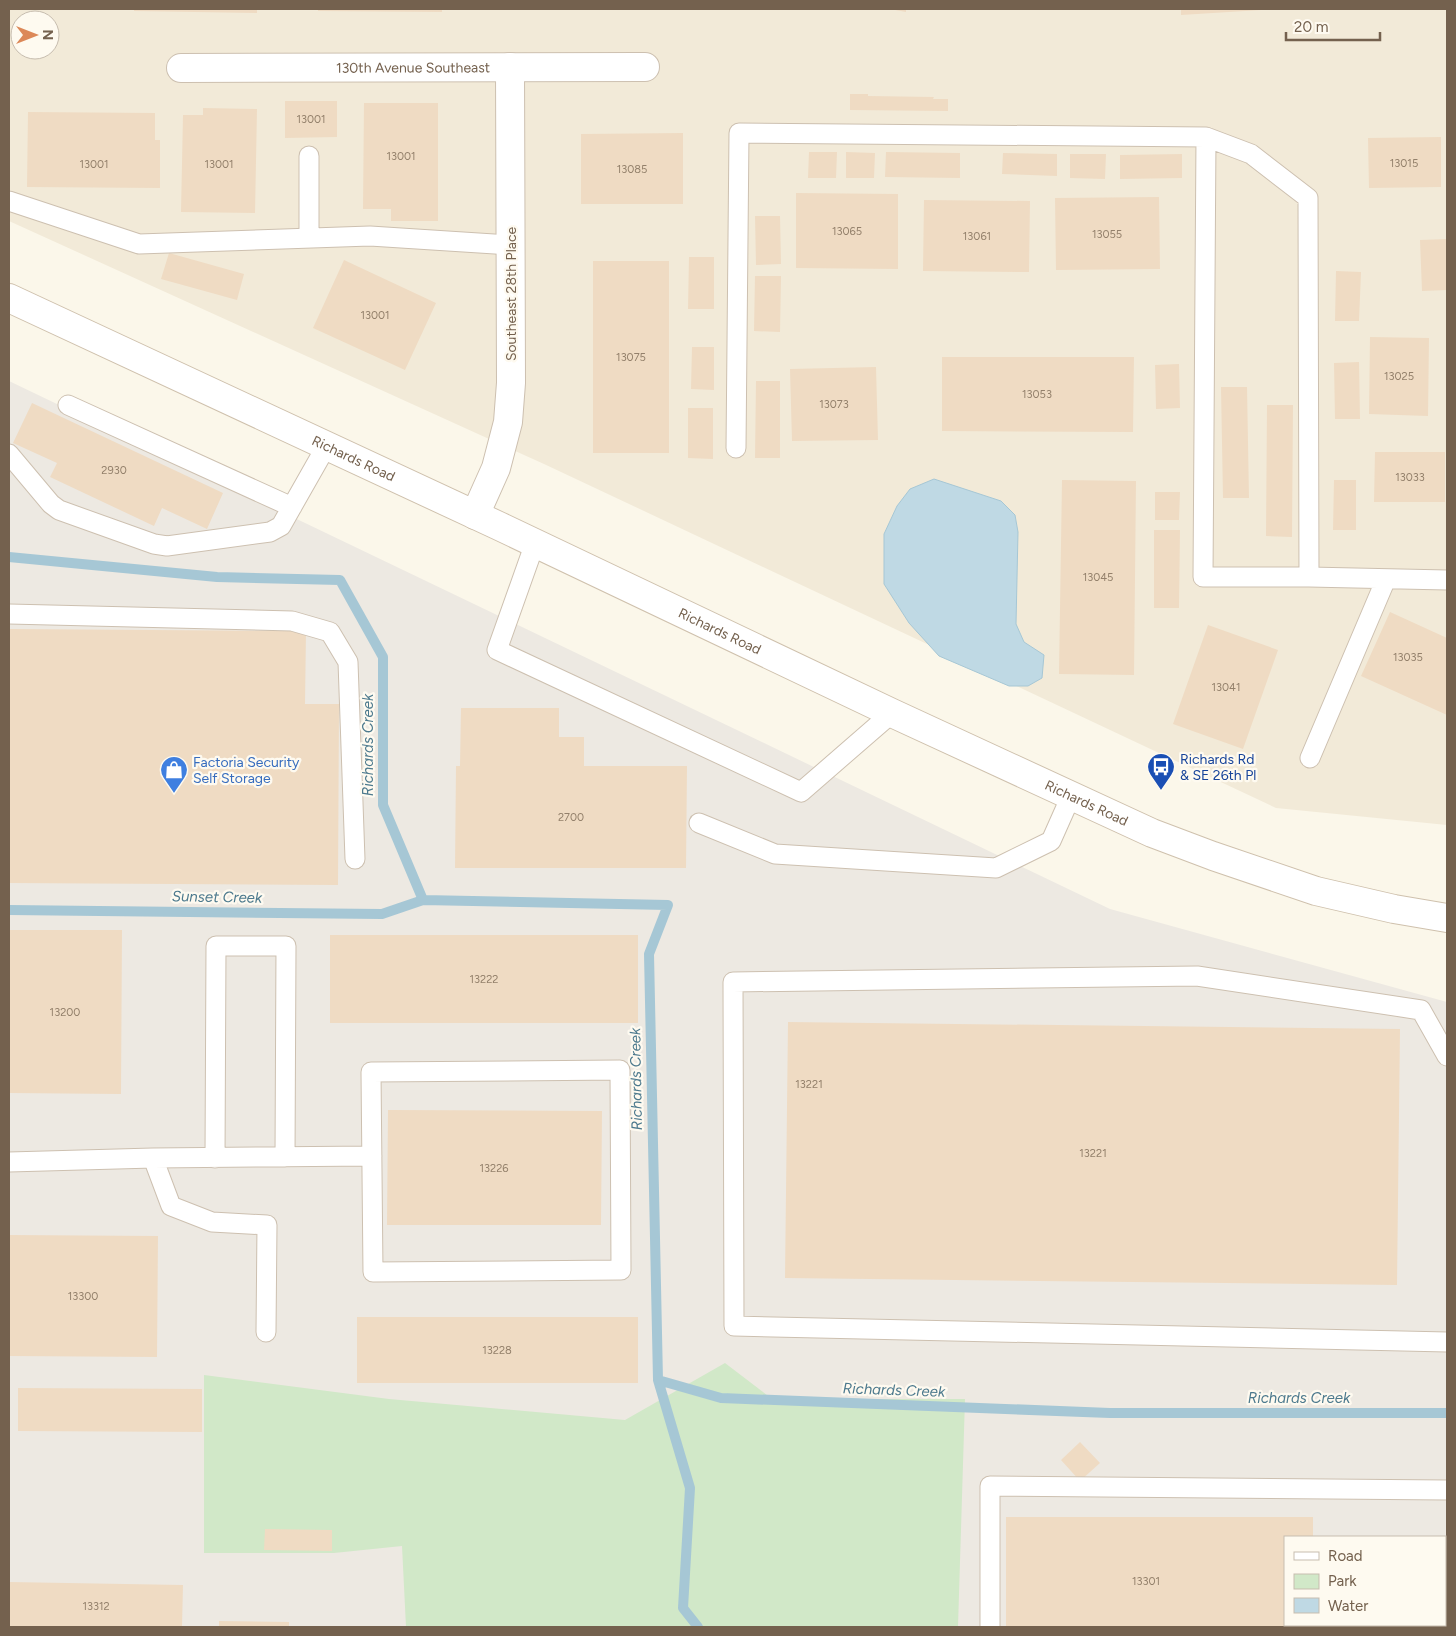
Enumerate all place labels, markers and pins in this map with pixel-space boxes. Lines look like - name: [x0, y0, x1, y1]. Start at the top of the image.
- place label: Richards Rd & SE 26th Pl: [1180, 751, 1256, 784]
- bus stop icon: Richards Rd & SE 26th Pl: [1146, 752, 1176, 791]
- place label: Factoria Security Self Storage: [193, 754, 300, 787]
- shop icon: Factoria Security Self Storage: [159, 755, 189, 794]

